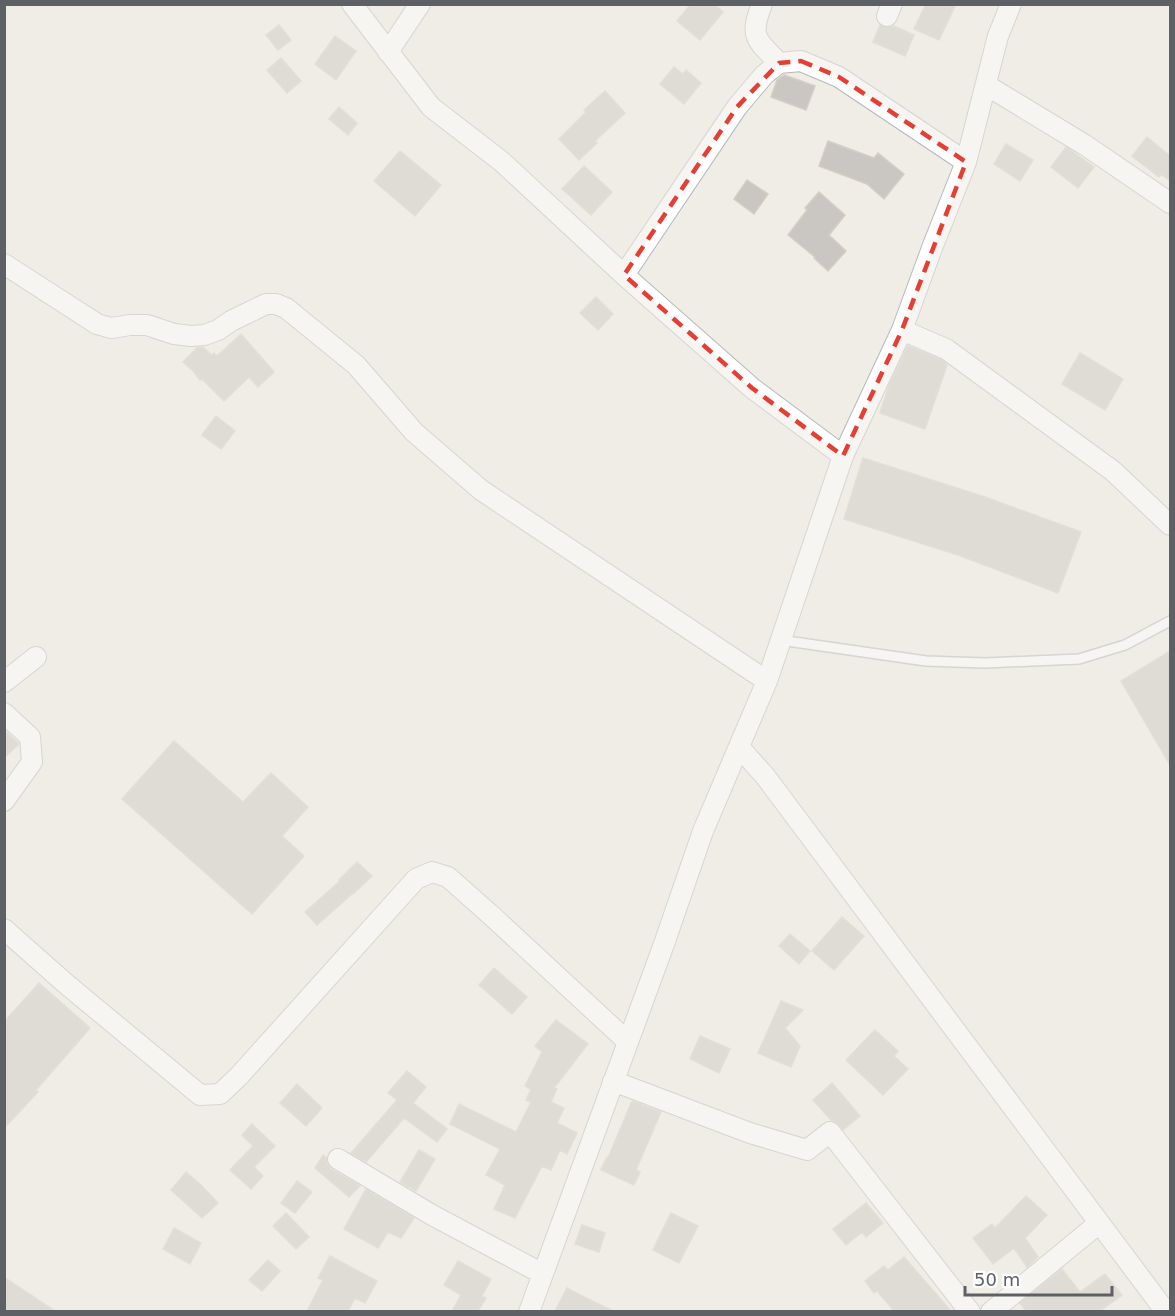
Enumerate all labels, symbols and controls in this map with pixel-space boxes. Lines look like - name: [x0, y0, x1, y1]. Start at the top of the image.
- scale bar: [965, 1259, 1112, 1297]
- text: 50 m: [974, 1269, 1020, 1290]

